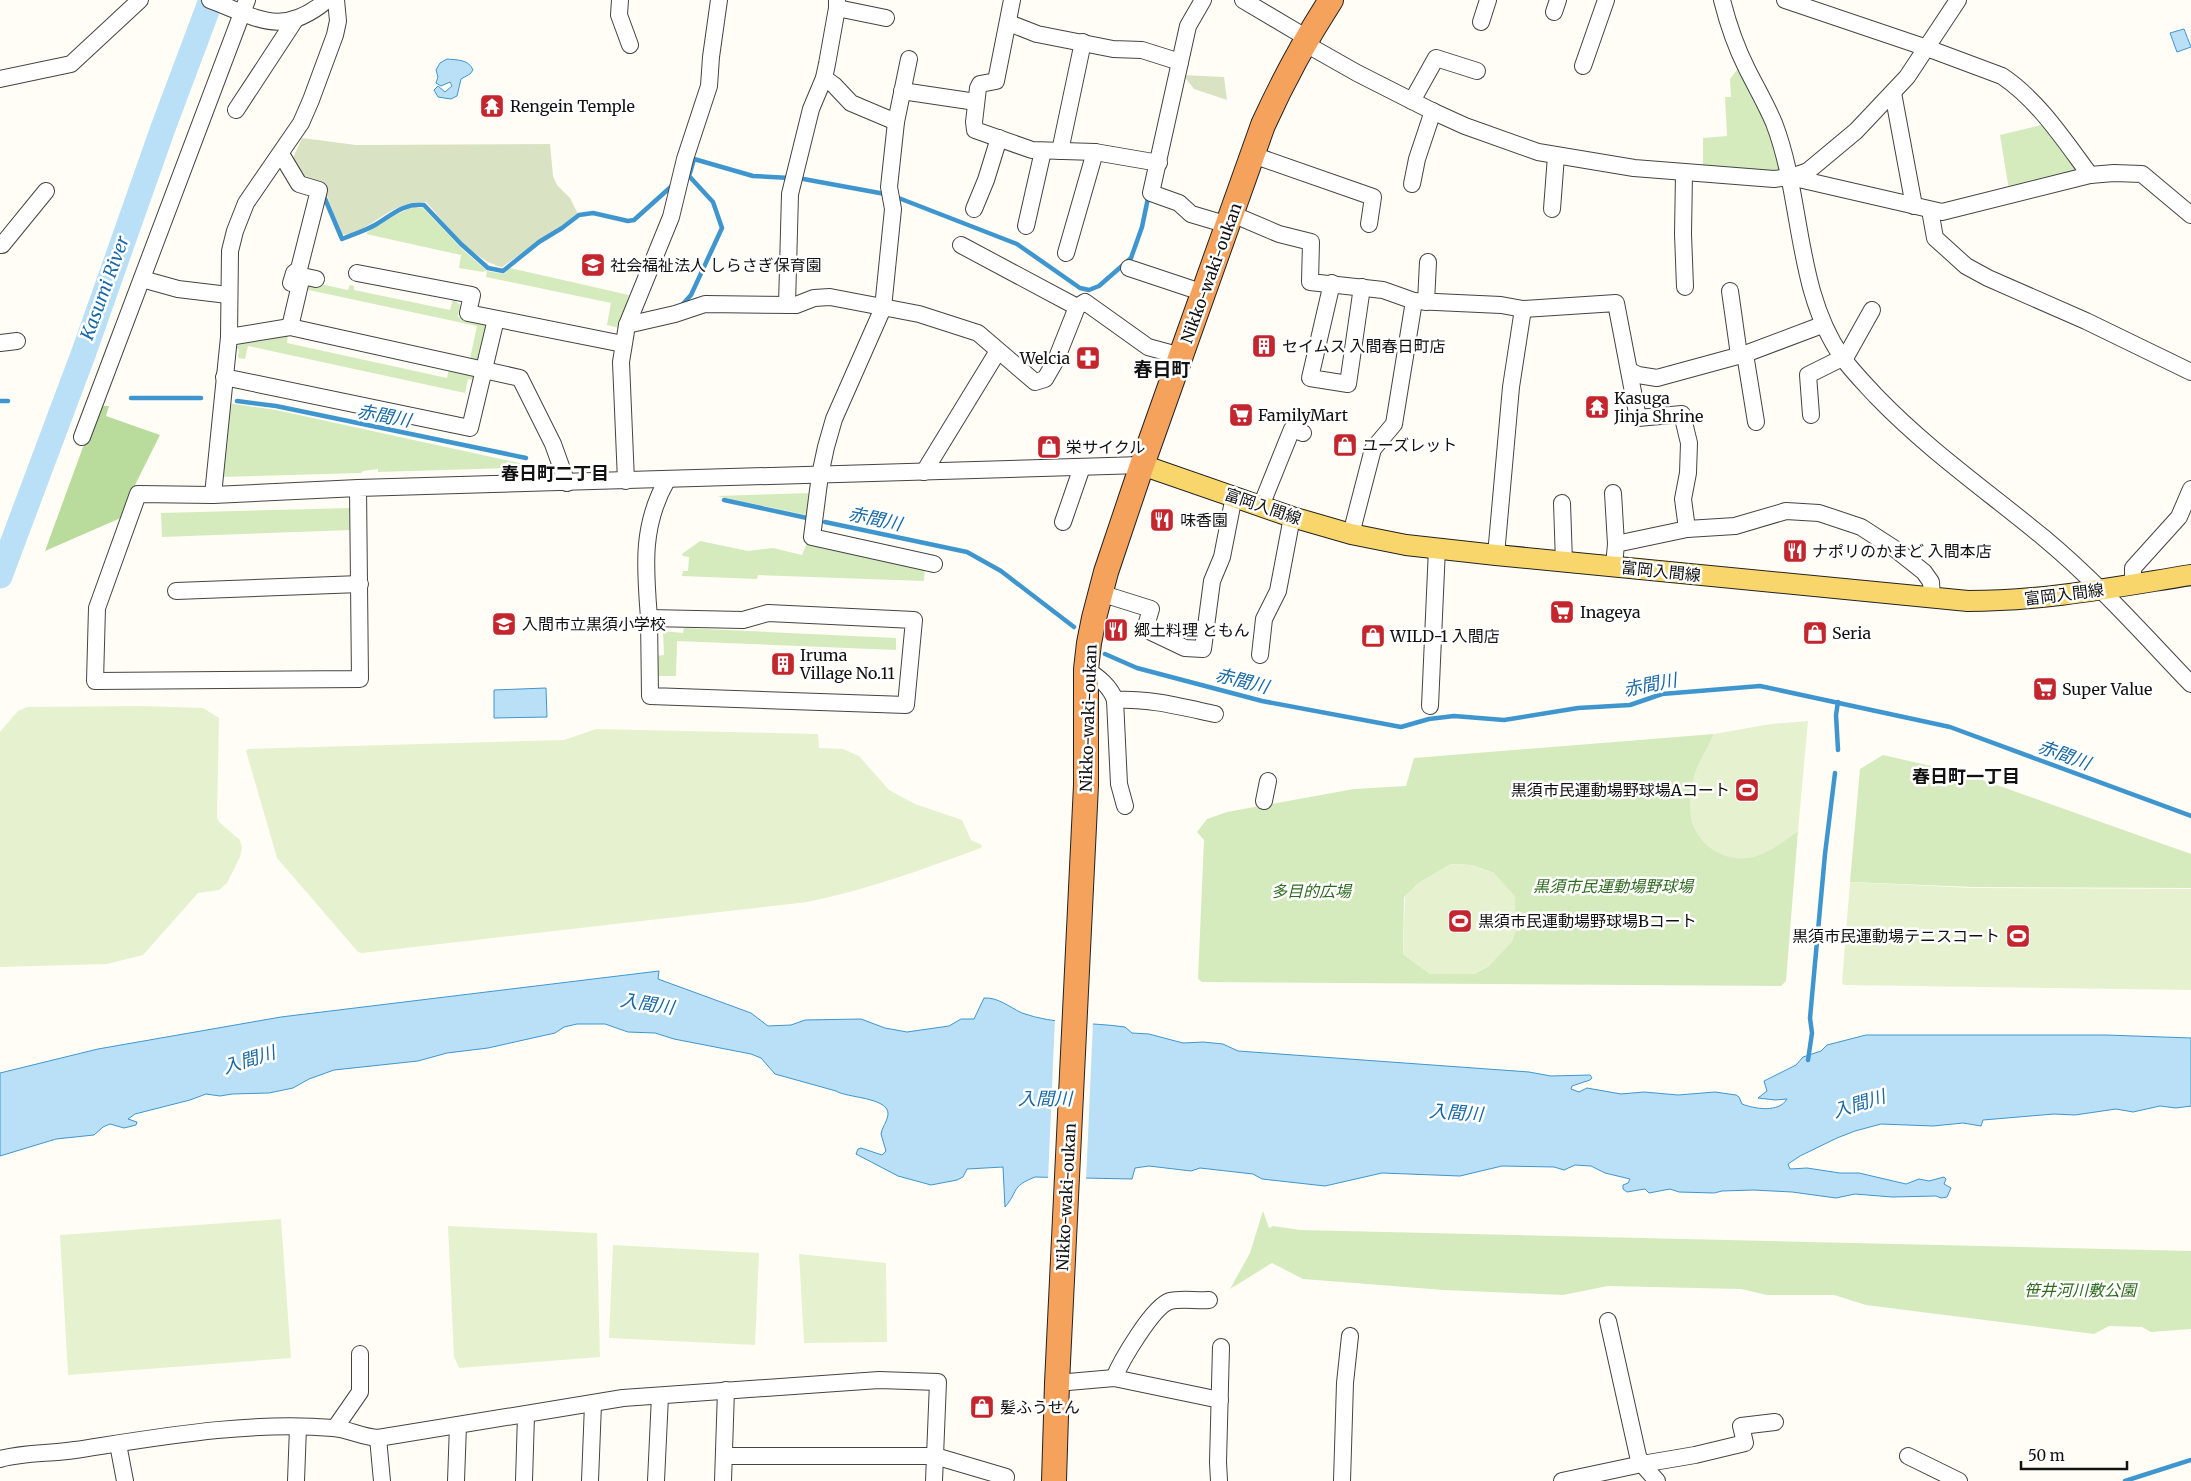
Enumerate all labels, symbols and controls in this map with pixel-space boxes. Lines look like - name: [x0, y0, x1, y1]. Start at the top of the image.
- temple icon: Rengein Temple: [479, 93, 505, 119]
- place label: Rengein Temple: [510, 96, 635, 116]
- street label: Nikko-waki-oukan: [1176, 200, 1246, 346]
- water label: Kasumi River: [75, 232, 134, 344]
- school or university icon: 社会福祉法人 しらさぎ保育園: [580, 252, 606, 278]
- place label: 社会福祉法人 しらさぎ保育園: [610, 255, 822, 275]
- building icon: セイムス 入間春日町店: [1251, 333, 1277, 359]
- place label: セイムス 入間春日町店: [1282, 336, 1445, 356]
- pharmacy icon: Welcia: [1075, 345, 1101, 371]
- place label: Welcia: [1019, 348, 1070, 368]
- district label: 春日町: [1133, 357, 1191, 381]
- place label: Kasuga Jinja Shrine: [1613, 388, 1703, 426]
- temple icon: Kasuga Jinja Shrine: [1584, 394, 1610, 420]
- water label: 赤間川: [355, 399, 415, 432]
- supermarket icon: FamilyMart: [1228, 402, 1254, 428]
- place label: FamilyMart: [1258, 405, 1349, 425]
- shop icon: ユーズレット: [1332, 432, 1358, 458]
- shop icon: 栄サイクル: [1036, 434, 1062, 460]
- place label: ユーズレット: [1362, 435, 1457, 455]
- place label: 栄サイクル: [1066, 437, 1145, 457]
- district label: 春日町二丁目: [501, 462, 609, 485]
- street label: 富岡入間線: [1222, 484, 1304, 528]
- water label: 赤間川: [846, 502, 906, 536]
- restaurant icon: 味香園: [1149, 507, 1175, 533]
- place label: 味香園: [1180, 510, 1228, 530]
- restaurant icon: ナポリのかまど 入間本店: [1782, 538, 1808, 564]
- place label: ナポリのかまど 入間本店: [1812, 541, 1992, 561]
- street label: 富岡入間線: [1620, 557, 1702, 585]
- street label: 富岡入間線: [2023, 579, 2105, 609]
- supermarket icon: Inageya: [1549, 599, 1575, 625]
- place label: Inageya: [1580, 602, 1641, 622]
- school or university icon: 入間市立黒須小学校: [491, 611, 517, 637]
- place label: 入間市立黒須小学校: [522, 614, 666, 634]
- restaurant icon: 郷土料理 ともん: [1103, 617, 1129, 643]
- place label: 郷土料理 ともん: [1134, 620, 1250, 640]
- shop icon: Seria: [1802, 620, 1828, 646]
- shop icon: WILD-1 入間店: [1360, 623, 1386, 649]
- place label: Seria: [1832, 623, 1871, 643]
- place label: WILD-1 入間店: [1389, 626, 1500, 646]
- street label: Nikko-waki-oukan: [1075, 643, 1101, 792]
- place label: Iruma Village No.11: [799, 645, 895, 683]
- building icon: Iruma Village No.11: [770, 651, 796, 677]
- water label: 赤間川: [1213, 663, 1273, 699]
- water label: 赤間川: [1621, 668, 1681, 701]
- supermarket icon: Super Value: [2032, 676, 2058, 702]
- place label: Super Value: [2062, 679, 2152, 699]
- water label: 赤間川: [2035, 734, 2095, 775]
- district label: 春日町一丁目: [1912, 765, 2020, 788]
- sports icon: 黒須市民運動場野球場Aコート: [1734, 777, 1760, 803]
- place label: 黒須市民運動場野球場Aコート: [1511, 780, 1730, 800]
- park label: 黒須市民運動場野球場: [1533, 876, 1695, 896]
- park label: 多目的広場: [1271, 881, 1353, 901]
- sports icon: 黒須市民運動場野球場Bコート: [1447, 908, 1473, 934]
- place label: 黒須市民運動場野球場Bコート: [1478, 911, 1697, 931]
- sports icon: 黒須市民運動場テニスコート: [2005, 923, 2031, 949]
- place label: 黒須市民運動場テニスコート: [1792, 926, 2000, 946]
- water label: 入間川: [619, 988, 678, 1019]
- water label: 入間川: [220, 1040, 280, 1078]
- water label: 入間川: [1830, 1084, 1890, 1122]
- water label: 入間川: [1018, 1087, 1074, 1110]
- water label: 入間川: [1428, 1099, 1486, 1126]
- street label: Nikko-waki-oukan: [1052, 1122, 1080, 1271]
- park label: 笹井河川敷公園: [2024, 1280, 2138, 1300]
- shop icon: 髪ふうせん: [969, 1394, 995, 1420]
- place label: 髪ふうせん: [1000, 1397, 1080, 1417]
- scale bar: [2021, 1438, 2127, 1470]
- text: 50 m: [2028, 1446, 2065, 1465]

